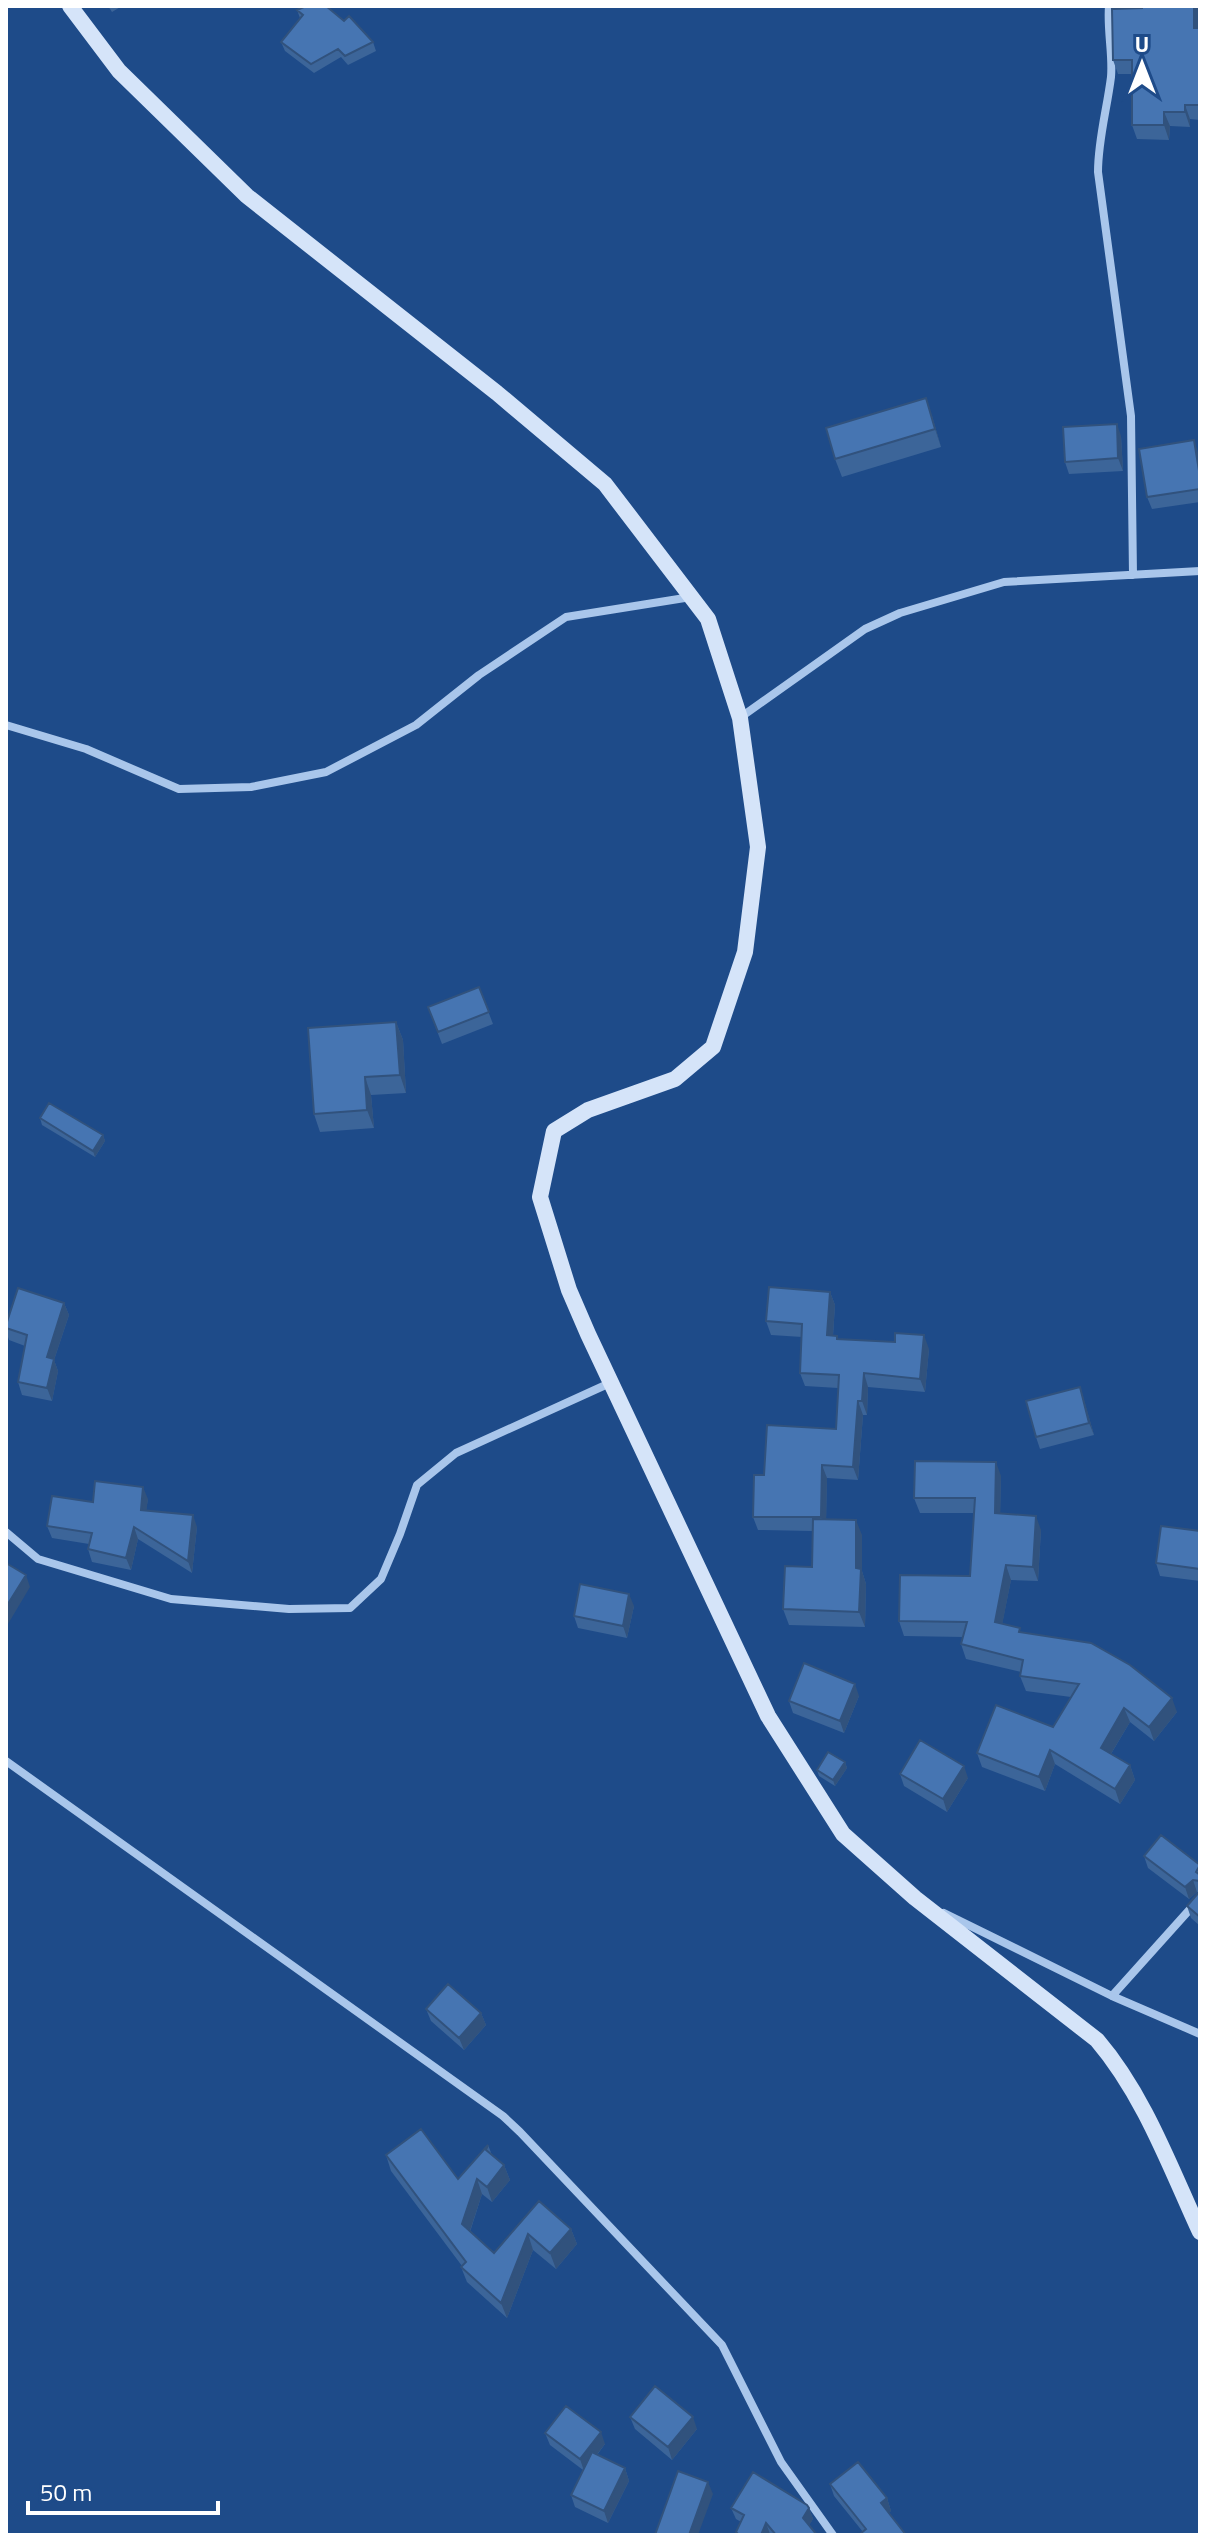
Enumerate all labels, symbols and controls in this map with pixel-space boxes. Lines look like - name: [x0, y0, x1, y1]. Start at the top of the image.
- north arrow: [1102, 24, 1182, 104]
- text: U: [1135, 27, 1149, 61]
- scale bar: [28, 2465, 218, 2515]
- text: 50 m: [40, 2474, 92, 2510]

